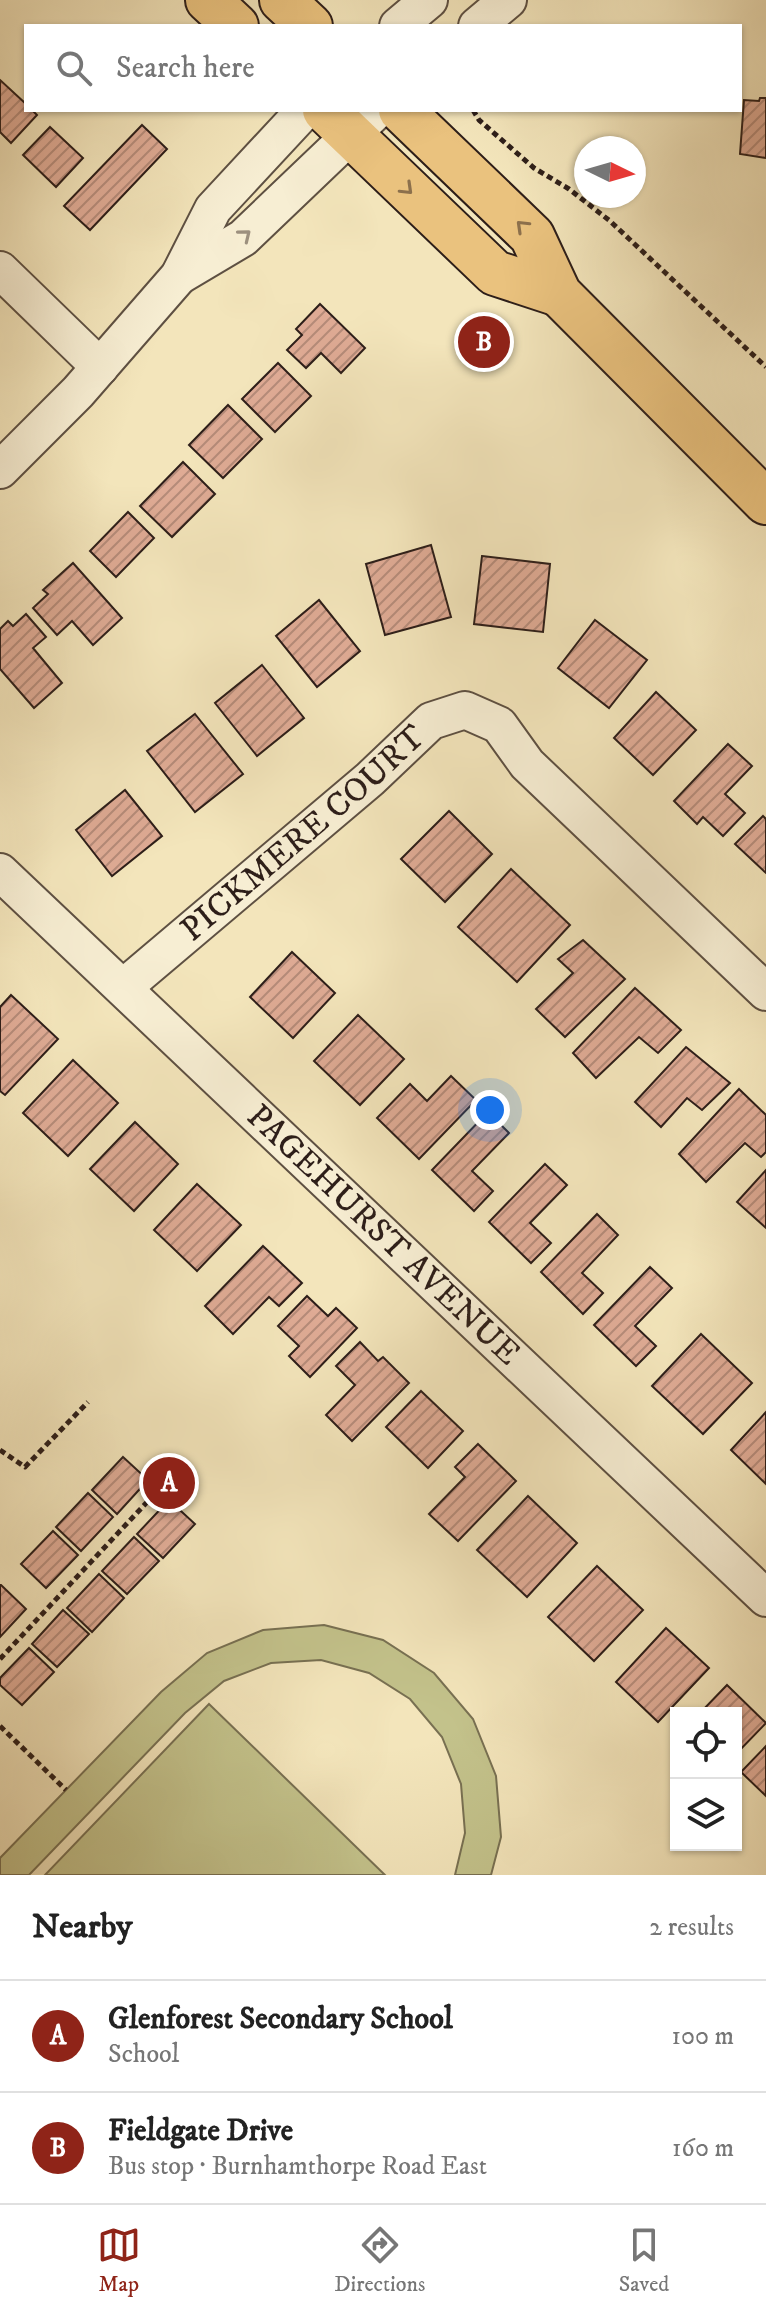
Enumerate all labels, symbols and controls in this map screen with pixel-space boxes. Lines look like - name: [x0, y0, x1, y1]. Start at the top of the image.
- search box: [24, 24, 742, 112]
- icon: search: [52, 46, 96, 90]
- text: Search here: [116, 50, 255, 87]
- north arrow: [574, 136, 646, 208]
- one-way arrow: [398, 179, 412, 194]
- one-way arrow: [517, 221, 531, 236]
- one-way arrow: [236, 230, 250, 245]
- pin: B: [458, 312, 510, 372]
- street label: PICKMERE COURT: [172, 716, 435, 951]
- your location: [470, 1090, 510, 1130]
- street label: PAGEHURST AVENUE: [238, 1096, 529, 1375]
- pin: A: [143, 1453, 195, 1513]
- map controls: [670, 1707, 742, 1851]
- button: locate: [670, 1707, 742, 1779]
- button: layers: [670, 1779, 742, 1851]
- text: Nearby: [32, 1906, 133, 1948]
- text: 2 results: [649, 1911, 734, 1944]
- text: Glenforest Secondary School: [108, 2001, 453, 2038]
- text: A: [50, 2020, 66, 2053]
- text: 100 m: [671, 2020, 734, 2053]
- text: School: [108, 2038, 179, 2071]
- text: Fieldgate Drive: [108, 2113, 293, 2150]
- text: B: [50, 2132, 66, 2165]
- text: 160 m: [672, 2132, 734, 2165]
- text: Bus stop · Burnhamthorpe Road East: [108, 2150, 487, 2183]
- tab: Map: [97, 2223, 141, 2298]
- tab: Directions: [334, 2223, 425, 2298]
- tab: Saved: [619, 2223, 669, 2298]

